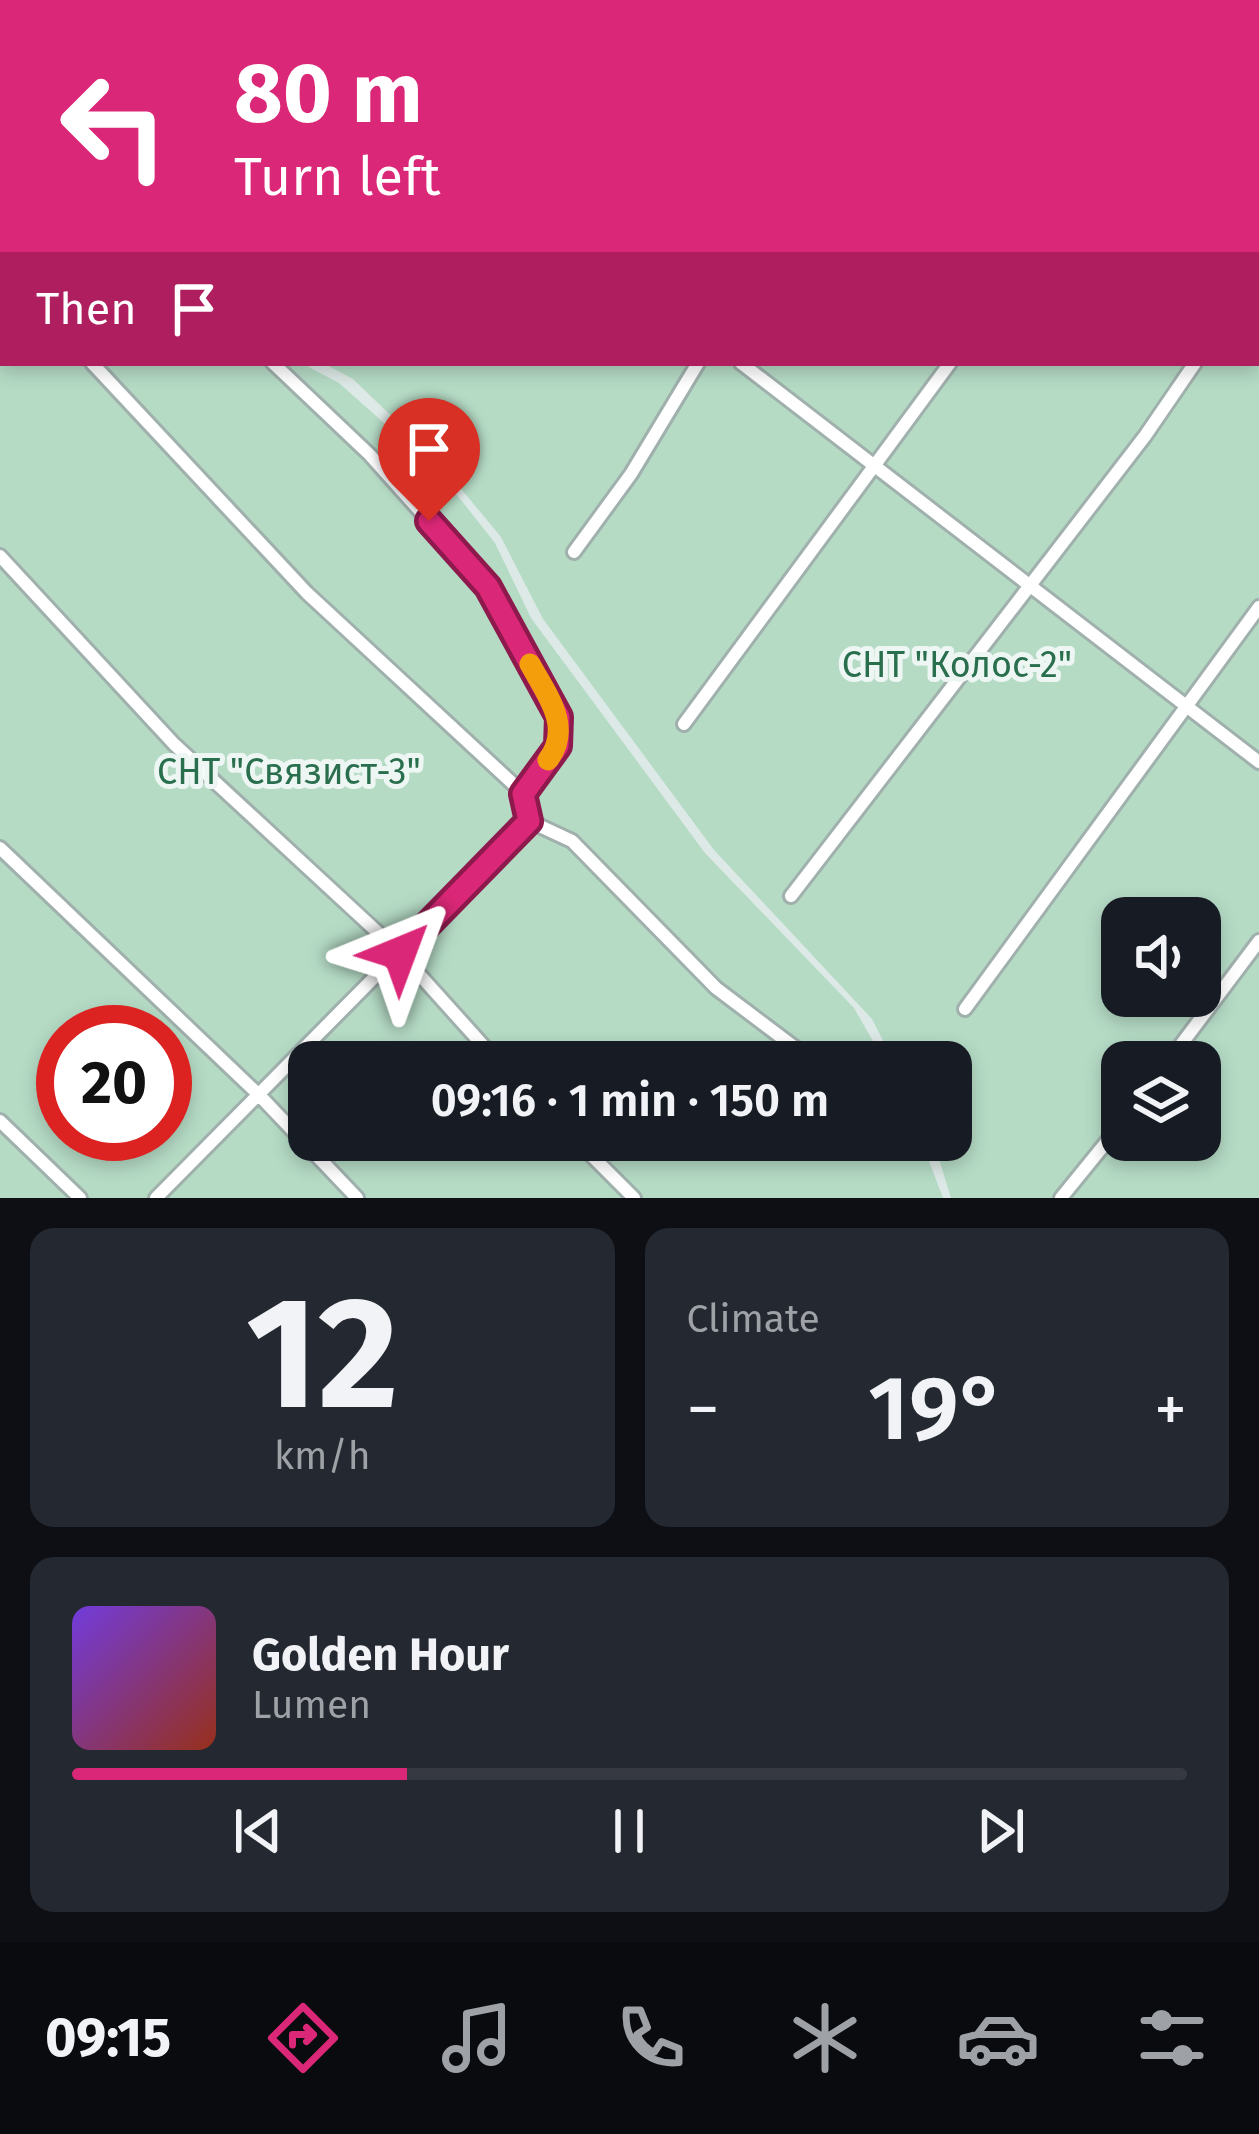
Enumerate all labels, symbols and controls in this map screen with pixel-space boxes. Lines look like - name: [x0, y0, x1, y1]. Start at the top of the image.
- text: 80 m: [234, 43, 423, 144]
- icon: left: [36, 48, 192, 204]
- text: Turn left: [234, 145, 441, 209]
- icon: arrive: [161, 276, 227, 342]
- text: Then: [36, 282, 137, 336]
- pin: [378, 398, 480, 521]
- icon: arrive: [396, 416, 462, 482]
- park label: СНТ "Колос-2": [842, 643, 1072, 687]
- park label: СНТ "Связист-3": [157, 750, 421, 794]
- position arrow: [337, 890, 463, 1016]
- map controls: [1101, 897, 1221, 1161]
- button: sound: [1101, 897, 1221, 1017]
- speed limit sign: 20: [36, 1005, 192, 1161]
- button: layers: [1101, 1041, 1221, 1161]
- text: 09:16 · 1 min · 150 m: [431, 1074, 829, 1128]
- text: 12: [246, 1261, 399, 1448]
- text: Climate: [687, 1296, 820, 1342]
- text: 19°: [868, 1355, 1006, 1463]
- text: −: [687, 1370, 720, 1449]
- text: +: [1154, 1370, 1187, 1449]
- text: km/h: [274, 1433, 371, 1479]
- text: Golden Hour: [252, 1628, 509, 1682]
- text: Lumen: [252, 1682, 371, 1728]
- icon: previous: [225, 1798, 291, 1864]
- icon: pause: [596, 1798, 662, 1864]
- icon: next: [968, 1798, 1034, 1864]
- icon: directions: [261, 1996, 345, 2080]
- icon: music: [435, 1996, 519, 2080]
- icon: phone: [609, 1996, 693, 2080]
- icon: climate: [783, 1996, 867, 2080]
- icon: car: [956, 1996, 1040, 2080]
- icon: filters: [1130, 1996, 1214, 2080]
- text: 09:15: [45, 2006, 171, 2070]

